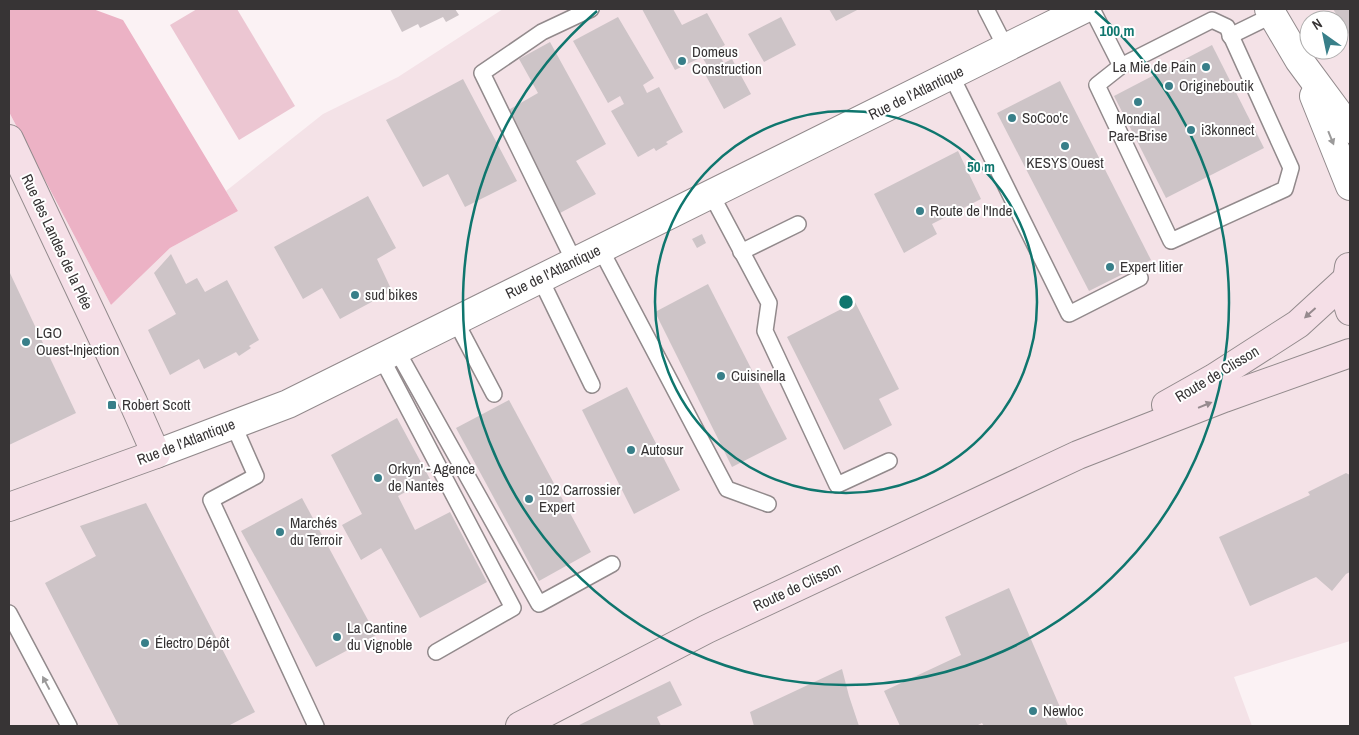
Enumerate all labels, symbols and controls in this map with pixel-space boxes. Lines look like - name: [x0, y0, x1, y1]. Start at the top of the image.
- north arrow: [1299, 10, 1349, 60]
- text: N: [1309, 14, 1325, 34]
- text: 100 m: [1100, 20, 1134, 41]
- place label: Domeus Construction: [692, 41, 762, 79]
- marker: Domeus Construction: [676, 55, 688, 67]
- place label: La Mie de Pain: [1113, 56, 1196, 77]
- street label: Rue de l'Atlantique: [865, 60, 967, 125]
- marker: La Mie de Pain: [1200, 61, 1212, 73]
- place label: Origineboutik: [1179, 75, 1254, 96]
- marker: Origineboutik: [1163, 80, 1175, 92]
- marker: Mondial Pare-Brise: [1132, 96, 1144, 108]
- place label: SoCoo'c: [1022, 107, 1068, 128]
- place label: Mondial Pare-Brise: [1109, 108, 1168, 146]
- marker: SoCoo'c: [1006, 112, 1018, 124]
- place label: i3konnect: [1201, 119, 1255, 140]
- marker: i3konnect: [1185, 124, 1197, 136]
- one-way arrow: [1327, 131, 1335, 146]
- marker: KESYS Ouest: [1059, 140, 1071, 152]
- place label: KESYS Ouest: [1026, 152, 1104, 173]
- text: 50 m: [967, 156, 995, 177]
- street label: Rue des Landes de la Plée: [17, 170, 98, 313]
- place label: Route de l'Inde: [930, 200, 1013, 221]
- marker: Route de l'Inde: [914, 205, 926, 217]
- street label: Rue de l'Atlantique: [502, 239, 604, 304]
- place label: Expert litier: [1120, 256, 1183, 277]
- marker: Expert litier: [1104, 261, 1116, 273]
- place label: sud bikes: [365, 284, 418, 305]
- marker: sud bikes: [349, 289, 361, 301]
- centre of rings: [837, 293, 855, 311]
- one-way arrow: [1305, 307, 1317, 319]
- place label: LGO Ouest-Injection: [36, 322, 119, 360]
- marker: LGO Ouest-Injection: [20, 336, 32, 348]
- street label: Route de Clisson: [1171, 340, 1263, 407]
- place label: Cuisinella: [731, 365, 786, 386]
- marker: Cuisinella: [715, 370, 727, 382]
- place label: Robert Scott: [122, 394, 191, 415]
- marker: Robert Scott: [106, 399, 118, 411]
- one-way arrow: [1198, 401, 1213, 409]
- street label: Rue de l'Atlantique: [134, 413, 238, 470]
- place label: Autosur: [640, 439, 683, 460]
- marker: Autosur: [625, 444, 637, 456]
- place label: Orkyn' - Agence de Nantes: [388, 458, 475, 496]
- marker: Orkyn' - Agence de Nantes: [372, 472, 384, 484]
- place label: 102 Carrossier Expert: [539, 479, 620, 517]
- marker: 102 Carrossier Expert: [523, 493, 535, 505]
- place label: Marchés du Terroir: [290, 512, 342, 550]
- marker: Marchés du Terroir: [274, 526, 286, 538]
- street label: Route de Clisson: [750, 557, 844, 616]
- place label: La Cantine du Vignoble: [347, 617, 413, 655]
- marker: La Cantine du Vignoble: [331, 631, 343, 643]
- place label: Électro Dépôt: [155, 632, 230, 653]
- marker: Électro Dépôt: [139, 637, 151, 649]
- one-way arrow: [42, 676, 50, 690]
- place label: Newloc: [1043, 700, 1083, 721]
- marker: Newloc: [1027, 705, 1039, 717]

